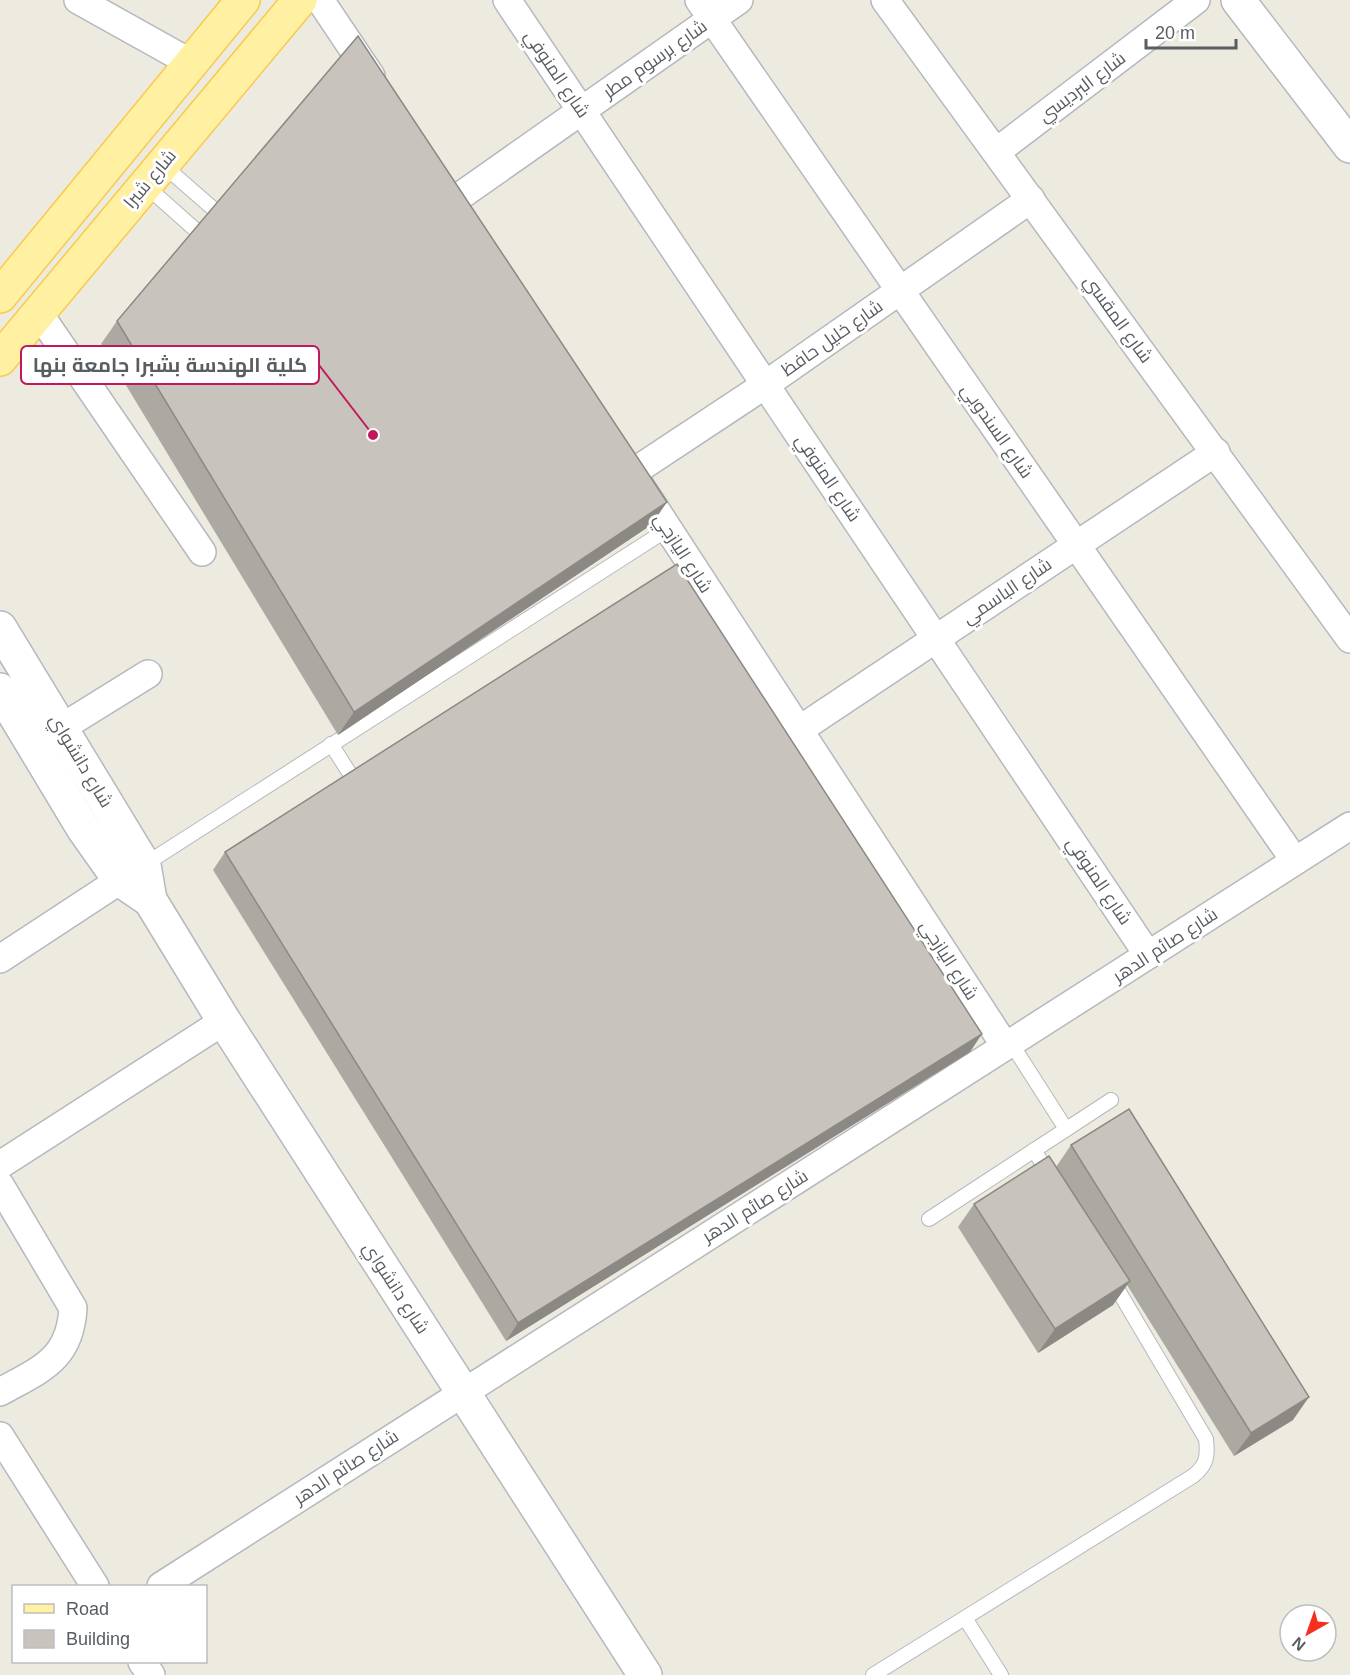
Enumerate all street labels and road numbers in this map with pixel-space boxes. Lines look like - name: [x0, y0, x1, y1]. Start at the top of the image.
- street label: شارع برسوم مطر: [598, 16, 712, 104]
- street label: شارع المنوفي: [517, 27, 593, 124]
- street label: شارع البرديسي: [1035, 48, 1131, 129]
- street label: شارع شبرا: [120, 146, 182, 214]
- street label: شارع المقسي: [1077, 271, 1156, 368]
- street label: شارع خليل حافظ: [778, 296, 888, 382]
- street label: شارع السندوبي: [954, 380, 1037, 484]
- street label: شارع المنوفي: [788, 431, 864, 528]
- street label: شارع اليازجي: [647, 509, 716, 599]
- street label: شارع الباسمي: [959, 554, 1058, 631]
- street label: شارع دانشواي: [42, 711, 117, 813]
- street label: شارع المنوفي: [1059, 834, 1135, 931]
- street label: شارع صائم الدهر: [1108, 904, 1222, 988]
- street label: شارع اليازجي: [913, 916, 982, 1006]
- street label: شارع صائم الدهر: [698, 1166, 813, 1249]
- street label: شارع دانشواي: [356, 1238, 433, 1340]
- street label: شارع صائم الدهر: [289, 1426, 403, 1510]

